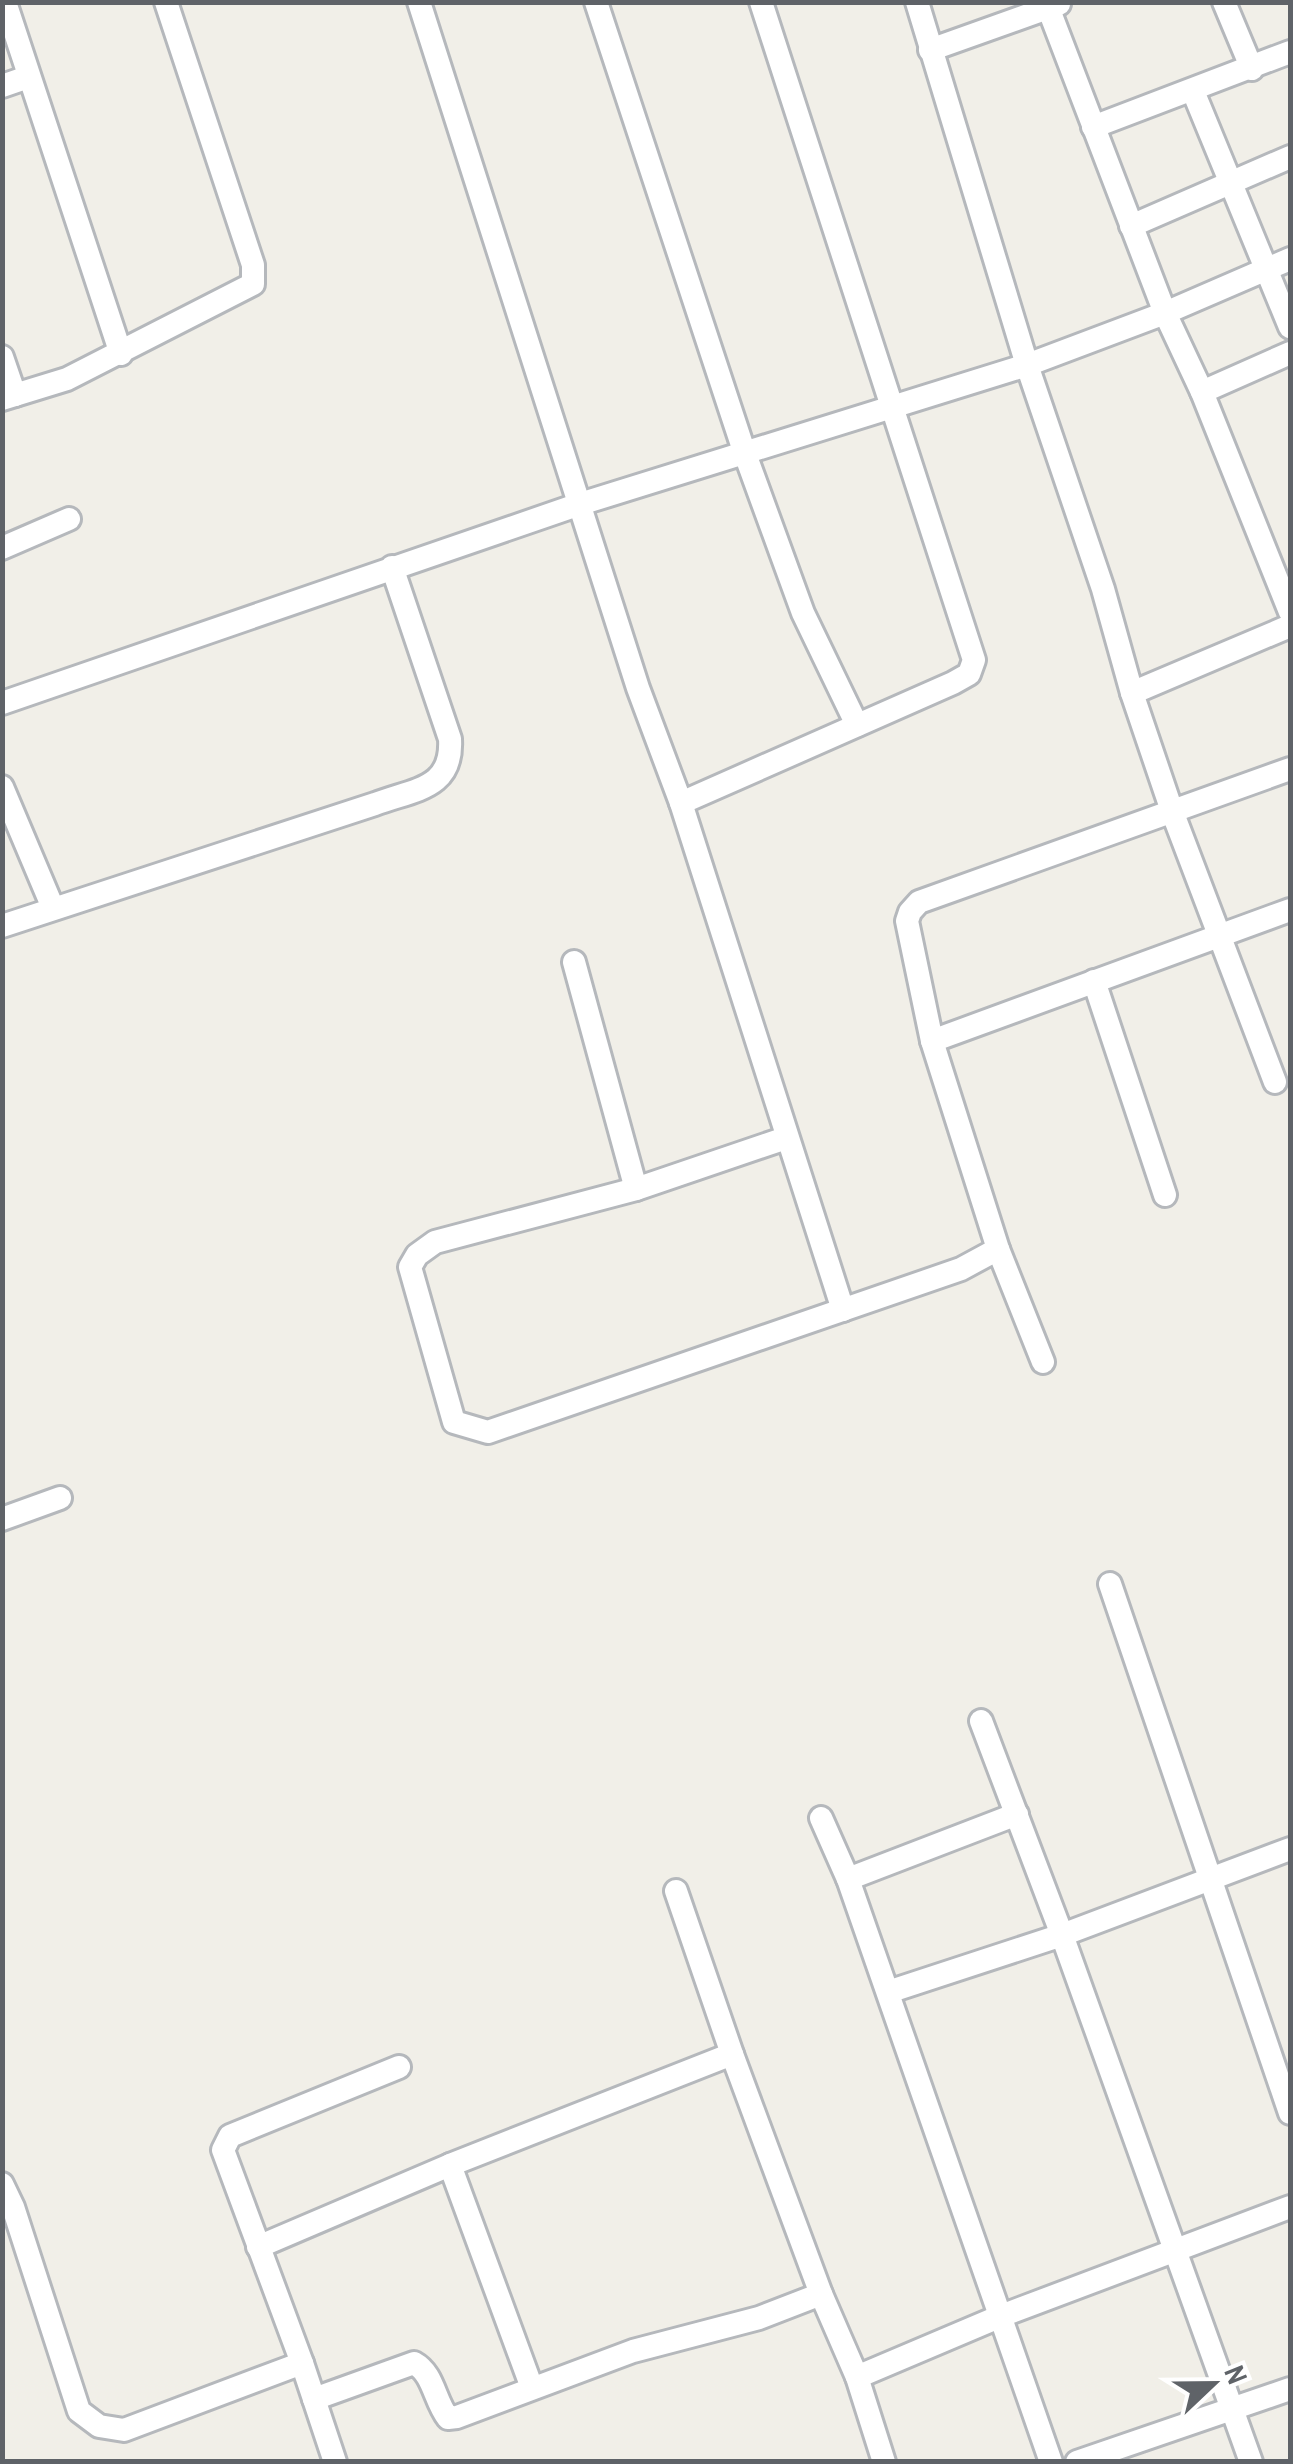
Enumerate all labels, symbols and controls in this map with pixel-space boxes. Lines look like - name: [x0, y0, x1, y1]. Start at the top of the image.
- north arrow: [1163, 2334, 1263, 2434]
- text: N: [1215, 2360, 1257, 2389]

